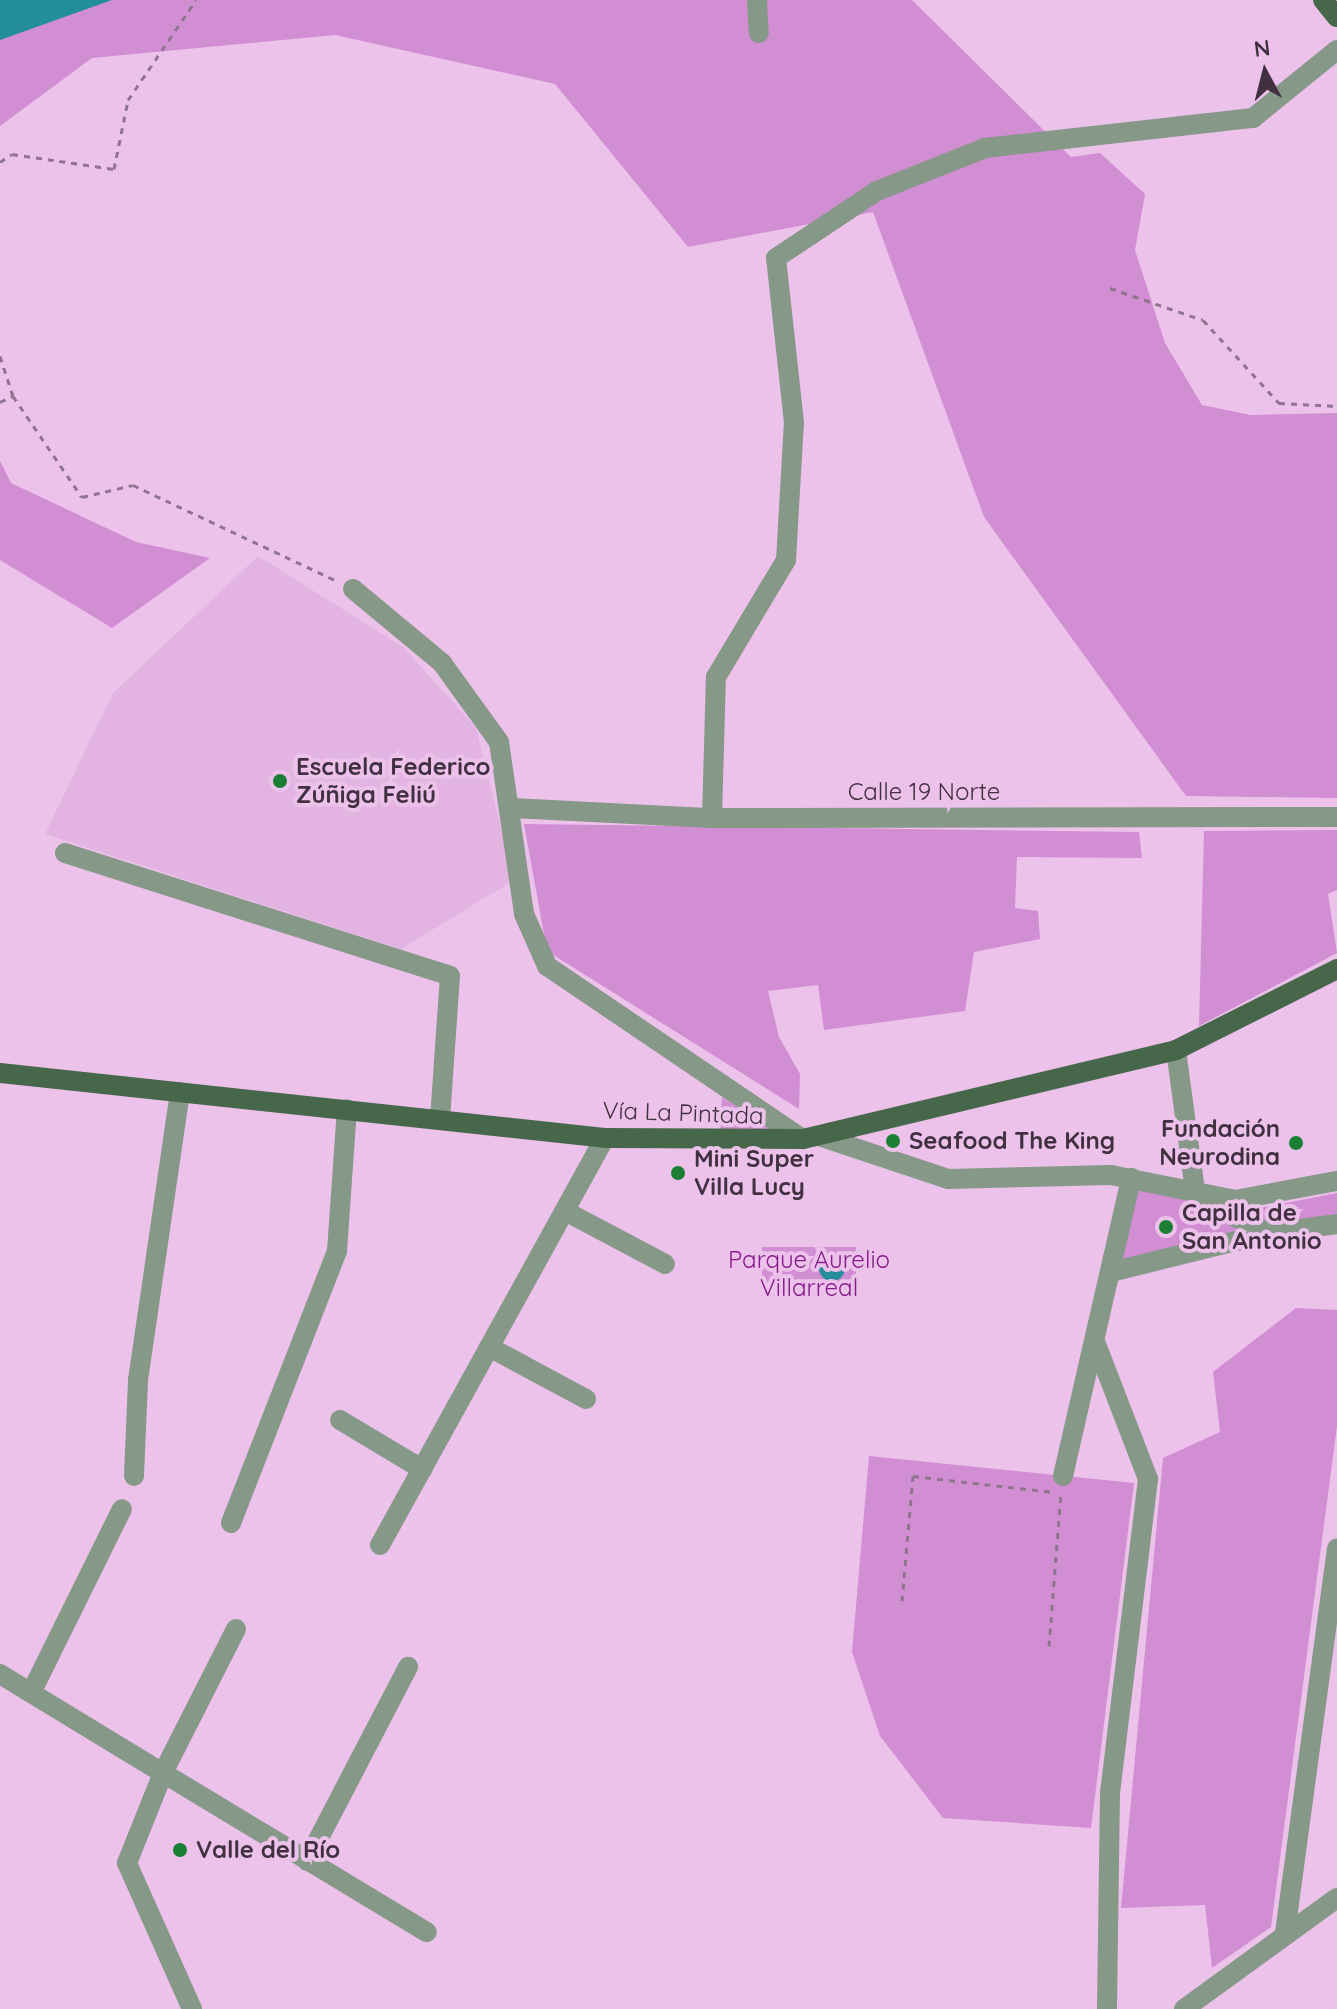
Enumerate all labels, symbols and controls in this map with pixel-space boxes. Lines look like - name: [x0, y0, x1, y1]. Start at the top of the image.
- north arrow: [1225, 32, 1305, 112]
- text: N: [1252, 33, 1272, 63]
- place label: Escuela Federico Zúñiga Feliú: [296, 753, 490, 809]
- marker: Escuela Federico Zúñiga Feliú: [271, 772, 289, 790]
- street label: Calle 19 Norte: [848, 778, 1000, 806]
- street label: Vía La Pintada: [602, 1096, 764, 1130]
- place label: Fundación Neurodina: [1159, 1115, 1280, 1171]
- place label: Seafood The King: [909, 1127, 1115, 1155]
- marker: Seafood The King: [884, 1132, 902, 1150]
- marker: Fundación Neurodina: [1287, 1134, 1305, 1152]
- place label: Mini Super Villa Lucy: [694, 1145, 814, 1201]
- marker: Mini Super Villa Lucy: [669, 1164, 687, 1182]
- place label: Capilla de San Antonio: [1182, 1199, 1322, 1255]
- marker: Capilla de San Antonio: [1157, 1218, 1175, 1236]
- park label: Parque Aurelio Villarreal: [728, 1246, 890, 1302]
- place label: Valle del Río: [196, 1836, 340, 1864]
- marker: Valle del Río: [171, 1841, 189, 1859]

